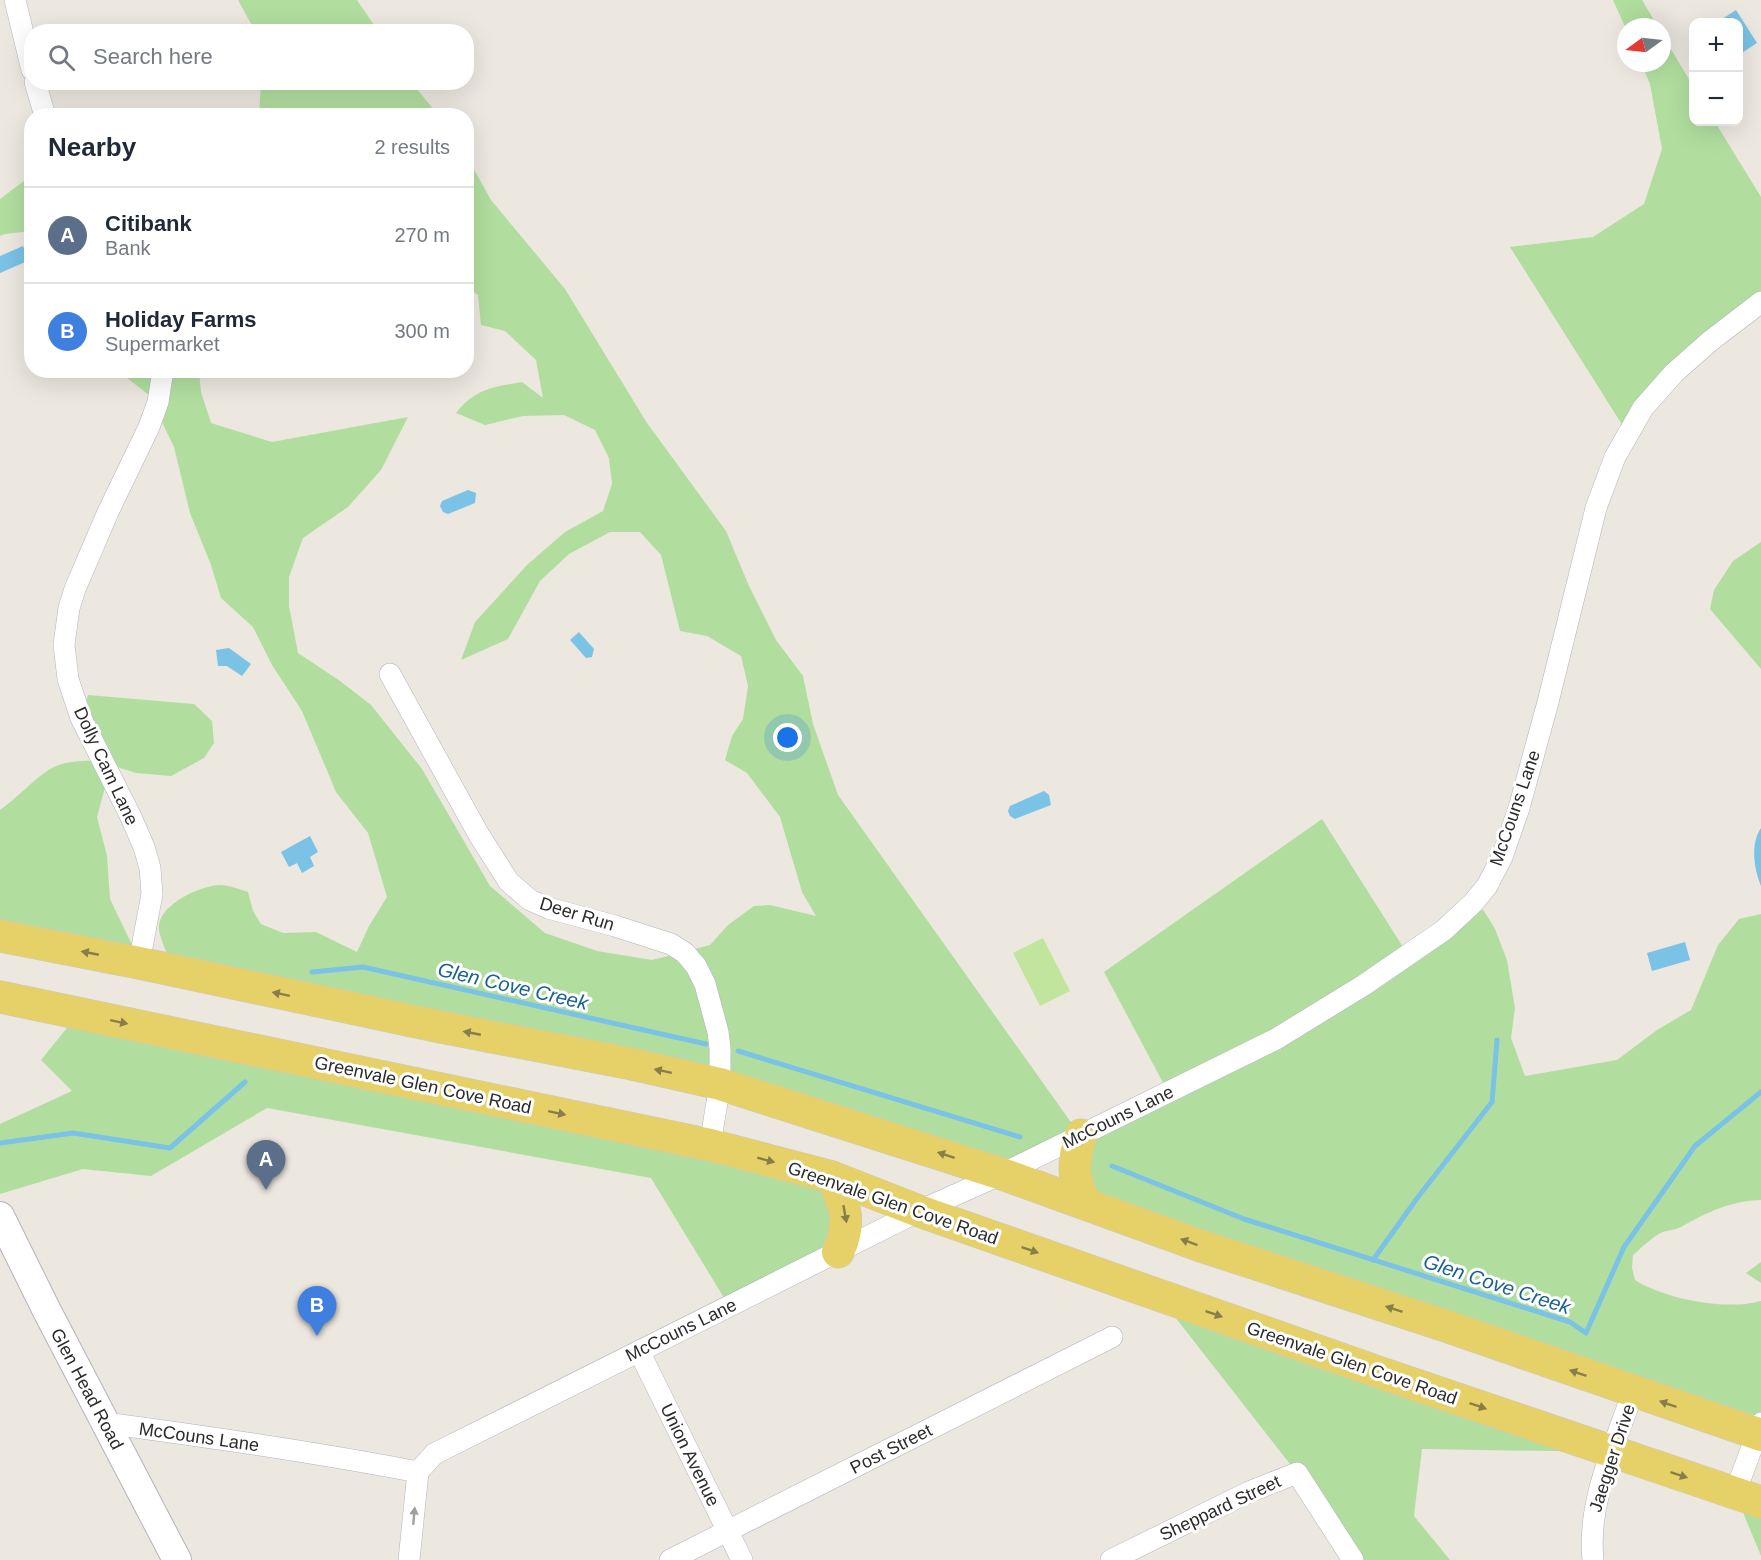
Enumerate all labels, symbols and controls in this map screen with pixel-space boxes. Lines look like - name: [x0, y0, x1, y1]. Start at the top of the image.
- north arrow: [1617, 18, 1671, 72]
- map controls: [1689, 18, 1743, 126]
- button: +: [1689, 18, 1743, 72]
- search box: [24, 24, 474, 90]
- icon: search: [45, 41, 78, 74]
- text: Search here: [93, 44, 213, 69]
- button: −: [1689, 72, 1743, 126]
- text: Nearby: [48, 132, 136, 162]
- text: 2 results: [374, 136, 450, 158]
- text: Citibank: [105, 211, 192, 236]
- text: A: [60, 224, 75, 246]
- text: 270 m: [394, 224, 450, 246]
- text: Bank: [105, 237, 151, 259]
- text: Holiday Farms: [105, 307, 257, 332]
- text: B: [60, 320, 75, 342]
- text: 300 m: [394, 320, 450, 342]
- text: Supermarket: [105, 333, 220, 355]
- street label: Dolly Cam Lane: [70, 704, 142, 828]
- your location: [773, 723, 802, 752]
- street label: McCouns Lane: [1486, 748, 1544, 868]
- street label: Deer Run: [537, 893, 617, 935]
- one-way arrow: [81, 948, 100, 957]
- water label: Glen Cove Creek: [436, 958, 591, 1014]
- one-way arrow: [272, 988, 290, 998]
- one-way arrow: [110, 1018, 129, 1027]
- one-way arrow: [462, 1028, 481, 1037]
- street label: Greenvale Glen Cove Road: [313, 1052, 533, 1118]
- one-way arrow: [653, 1066, 672, 1075]
- street label: McCouns Lane: [1059, 1081, 1177, 1153]
- one-way arrow: [547, 1109, 566, 1118]
- pin: A: [246, 1140, 286, 1190]
- one-way arrow: [936, 1150, 954, 1159]
- one-way arrow: [758, 1156, 776, 1165]
- street label: Greenvale Glen Cove Road: [785, 1158, 1001, 1248]
- one-way arrow: [841, 1205, 850, 1224]
- one-way arrow: [1179, 1236, 1197, 1246]
- one-way arrow: [1021, 1245, 1039, 1255]
- water label: Glen Cove Creek: [1421, 1250, 1574, 1318]
- pin: B: [298, 1286, 336, 1336]
- street label: McCouns Lane: [622, 1294, 740, 1366]
- one-way arrow: [1385, 1304, 1403, 1313]
- one-way arrow: [1205, 1310, 1223, 1320]
- street label: Greenvale Glen Cove Road: [1244, 1318, 1460, 1408]
- street label: Glen Head Road: [47, 1325, 127, 1453]
- one-way arrow: [1569, 1367, 1587, 1377]
- one-way arrow: [1659, 1399, 1677, 1408]
- street label: Union Avenue: [657, 1400, 723, 1510]
- one-way arrow: [1469, 1402, 1487, 1412]
- street label: Jaegger Drive: [1585, 1402, 1639, 1514]
- street label: McCouns Lane: [138, 1419, 260, 1455]
- street label: Post Street: [847, 1420, 935, 1478]
- one-way arrow: [1670, 1470, 1688, 1480]
- street label: Sheppard Street: [1156, 1471, 1284, 1545]
- one-way arrow: [409, 1506, 419, 1525]

